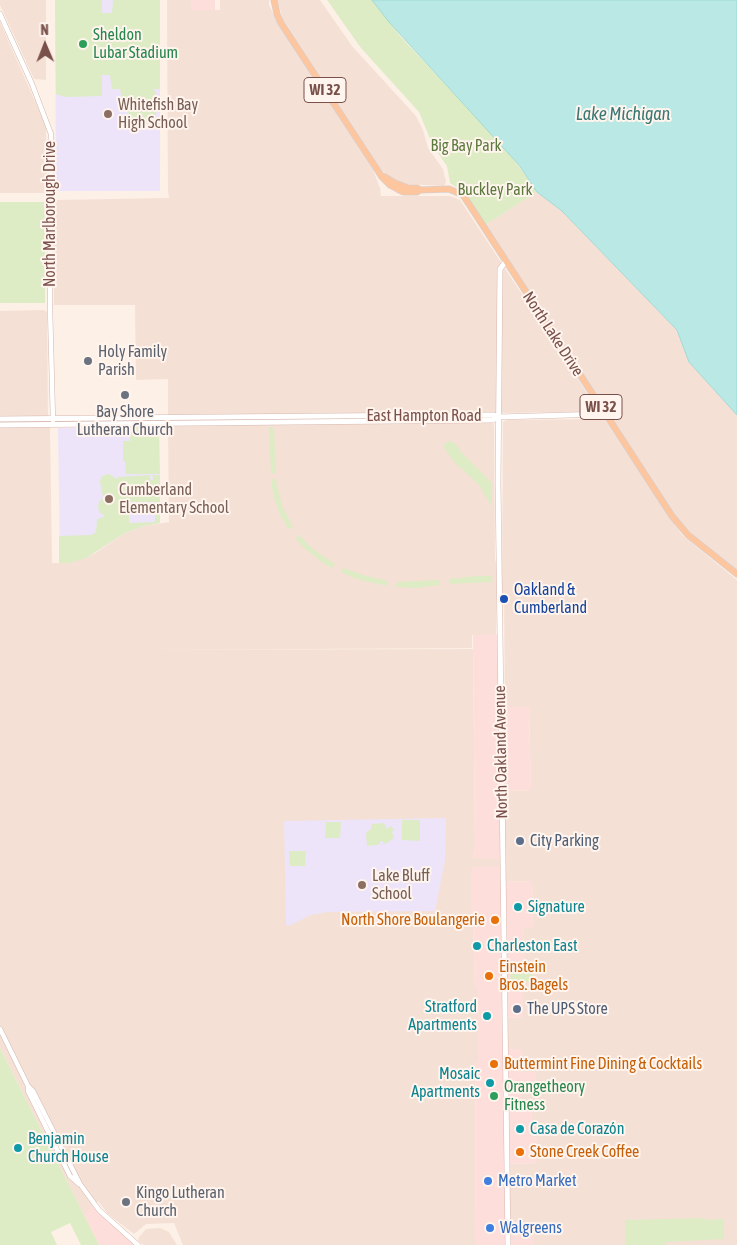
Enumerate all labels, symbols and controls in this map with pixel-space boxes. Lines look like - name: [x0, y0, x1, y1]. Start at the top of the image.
- north arrow: [20, 20, 70, 70]
- text: N: [40, 22, 49, 38]
- place label: Sheldon Lubar Stadium: [93, 25, 178, 63]
- marker: Sheldon Lubar Stadium: [77, 38, 89, 50]
- road number: WI 32: [304, 78, 346, 102]
- place label: Whitefish Bay High School: [118, 95, 198, 133]
- water label: Lake Michigan: [576, 103, 670, 125]
- marker: Whitefish Bay High School: [102, 108, 114, 120]
- park label: Big Bay Park: [431, 136, 501, 156]
- street label: North Marlborough Drive: [40, 141, 60, 287]
- park label: Buckley Park: [458, 180, 532, 200]
- street label: North Lake Drive: [519, 288, 587, 380]
- place label: Holy Family Parish: [98, 342, 167, 380]
- marker: Holy Family Parish: [82, 355, 94, 367]
- marker: Bay Shore Lutheran Church: [119, 389, 131, 401]
- road number: WI 32: [580, 394, 622, 420]
- place label: Bay Shore Lutheran Church: [77, 402, 173, 440]
- street label: East Hampton Road: [366, 406, 482, 426]
- place label: Cumberland Elementary School: [119, 480, 229, 518]
- marker: Cumberland Elementary School: [103, 493, 115, 505]
- place label: Oakland & Cumberland: [514, 580, 587, 618]
- marker: Oakland & Cumberland: [498, 593, 510, 605]
- street label: North Oakland Avenue: [490, 685, 512, 819]
- place label: City Parking: [530, 831, 599, 851]
- marker: City Parking: [514, 835, 526, 847]
- place label: Lake Bluff School: [372, 866, 430, 904]
- marker: Lake Bluff School: [356, 879, 368, 891]
- place label: Signature: [528, 897, 585, 917]
- marker: Signature: [512, 901, 524, 913]
- place label: North Shore Boulangerie: [341, 910, 485, 930]
- marker: North Shore Boulangerie: [489, 914, 501, 926]
- place label: Charleston East: [487, 936, 578, 956]
- marker: Charleston East: [471, 940, 483, 952]
- place label: Einstein Bros. Bagels: [499, 957, 568, 995]
- marker: Einstein Bros. Bagels: [483, 970, 495, 982]
- place label: Stratford Apartments: [408, 997, 477, 1035]
- place label: The UPS Store: [527, 999, 608, 1019]
- marker: The UPS Store: [511, 1003, 523, 1015]
- marker: Stratford Apartments: [481, 1010, 493, 1022]
- place label: Buttermint Fine Dining & Cocktails: [504, 1054, 702, 1074]
- marker: Buttermint Fine Dining & Cocktails: [488, 1058, 500, 1070]
- place label: Mosaic Apartments: [411, 1064, 480, 1102]
- marker: Mosaic Apartments: [484, 1077, 496, 1089]
- place label: Orangetheory Fitness: [504, 1077, 585, 1115]
- marker: Orangetheory Fitness: [488, 1090, 500, 1102]
- place label: Casa de Corazón: [530, 1119, 624, 1139]
- marker: Casa de Corazón: [514, 1123, 526, 1135]
- place label: Benjamin Church House: [28, 1129, 109, 1167]
- marker: Benjamin Church House: [12, 1142, 24, 1154]
- place label: Stone Creek Coffee: [530, 1142, 639, 1162]
- marker: Stone Creek Coffee: [514, 1146, 526, 1158]
- place label: Metro Market: [498, 1171, 576, 1191]
- marker: Metro Market: [482, 1175, 494, 1187]
- place label: Kingo Lutheran Church: [136, 1183, 225, 1221]
- marker: Kingo Lutheran Church: [120, 1196, 132, 1208]
- place label: Walgreens: [500, 1218, 562, 1238]
- marker: Walgreens: [484, 1222, 496, 1234]

